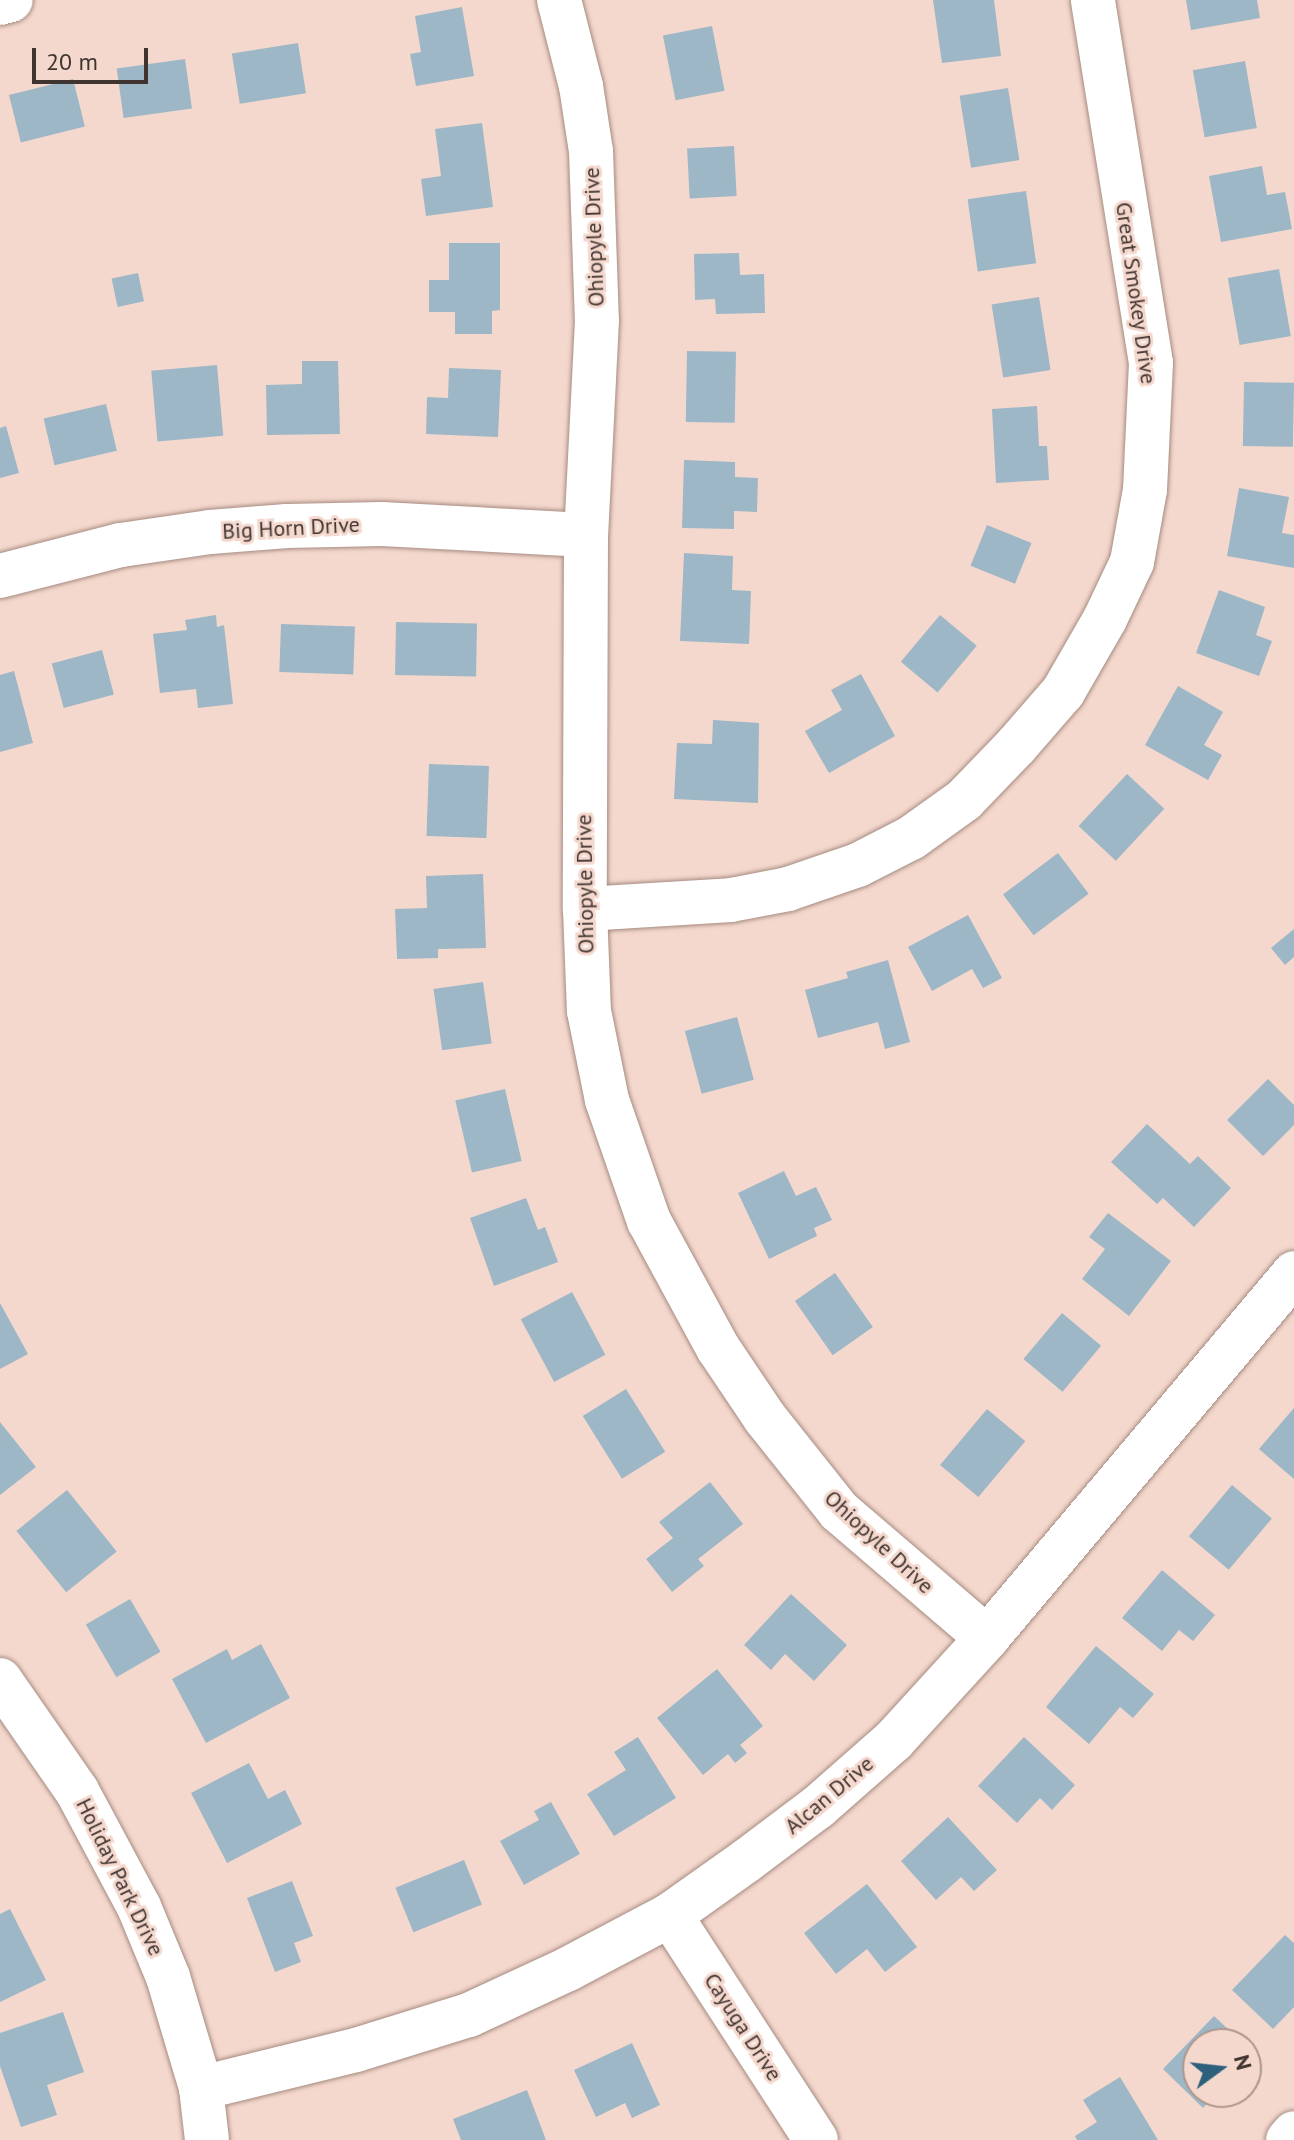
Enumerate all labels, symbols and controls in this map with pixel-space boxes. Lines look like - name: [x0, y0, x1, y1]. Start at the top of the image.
- scale bar: [36, 32, 152, 82]
- text: 20 m: [46, 46, 98, 77]
- street label: Ohiopyle Drive: [578, 167, 610, 307]
- street label: Great Smokey Drive: [1110, 200, 1162, 386]
- street label: Big Horn Drive: [222, 511, 360, 545]
- street label: Ohiopyle Drive: [571, 814, 599, 954]
- street label: Ohiopyle Drive: [819, 1485, 939, 1599]
- street label: Alcan Drive: [779, 1750, 879, 1840]
- street label: Holiday Park Drive: [70, 1793, 170, 1961]
- street label: Cayuga Drive: [698, 1968, 788, 2086]
- north arrow: [1182, 2028, 1262, 2108]
- text: N: [1228, 2052, 1259, 2073]

